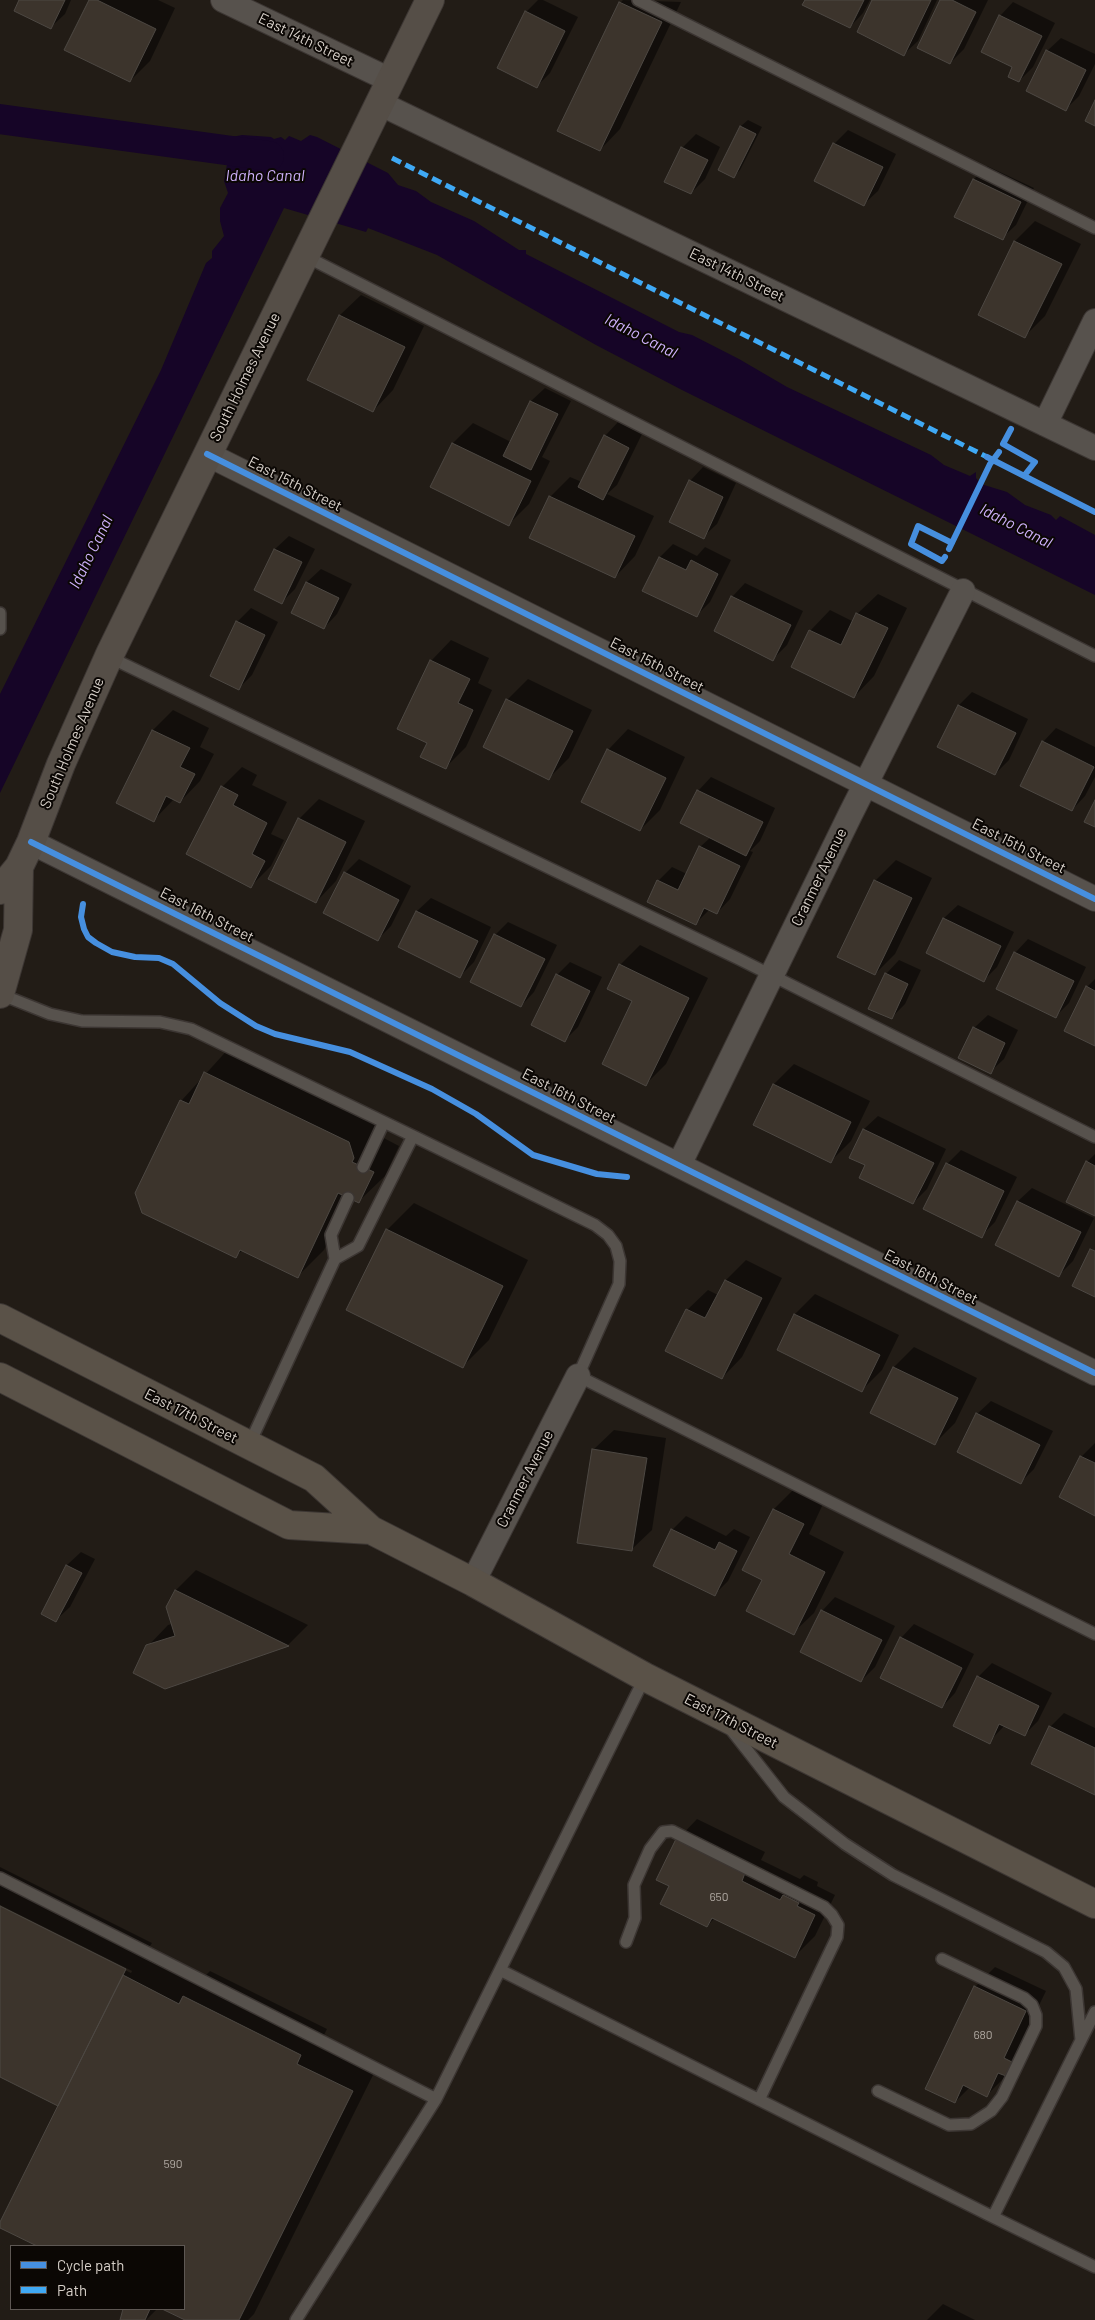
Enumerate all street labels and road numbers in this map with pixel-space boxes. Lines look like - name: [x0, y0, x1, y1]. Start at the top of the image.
- street label: East 14th Street: [256, 9, 356, 71]
- street label: East 14th Street: [687, 244, 787, 306]
- street label: South Holmes Avenue: [206, 310, 284, 444]
- street label: East 15th Street: [245, 453, 345, 515]
- street label: East 15th Street: [607, 634, 707, 696]
- street label: South Holmes Avenue: [36, 675, 108, 811]
- street label: East 15th Street: [969, 815, 1069, 877]
- street label: Cranmer Avenue: [788, 825, 850, 929]
- street label: East 16th Street: [157, 884, 257, 946]
- street label: East 16th Street: [519, 1065, 619, 1127]
- street label: East 16th Street: [881, 1246, 981, 1308]
- street label: East 17th Street: [141, 1385, 241, 1447]
- street label: Cranmer Avenue: [493, 1427, 557, 1531]
- street label: East 17th Street: [681, 1690, 781, 1752]

